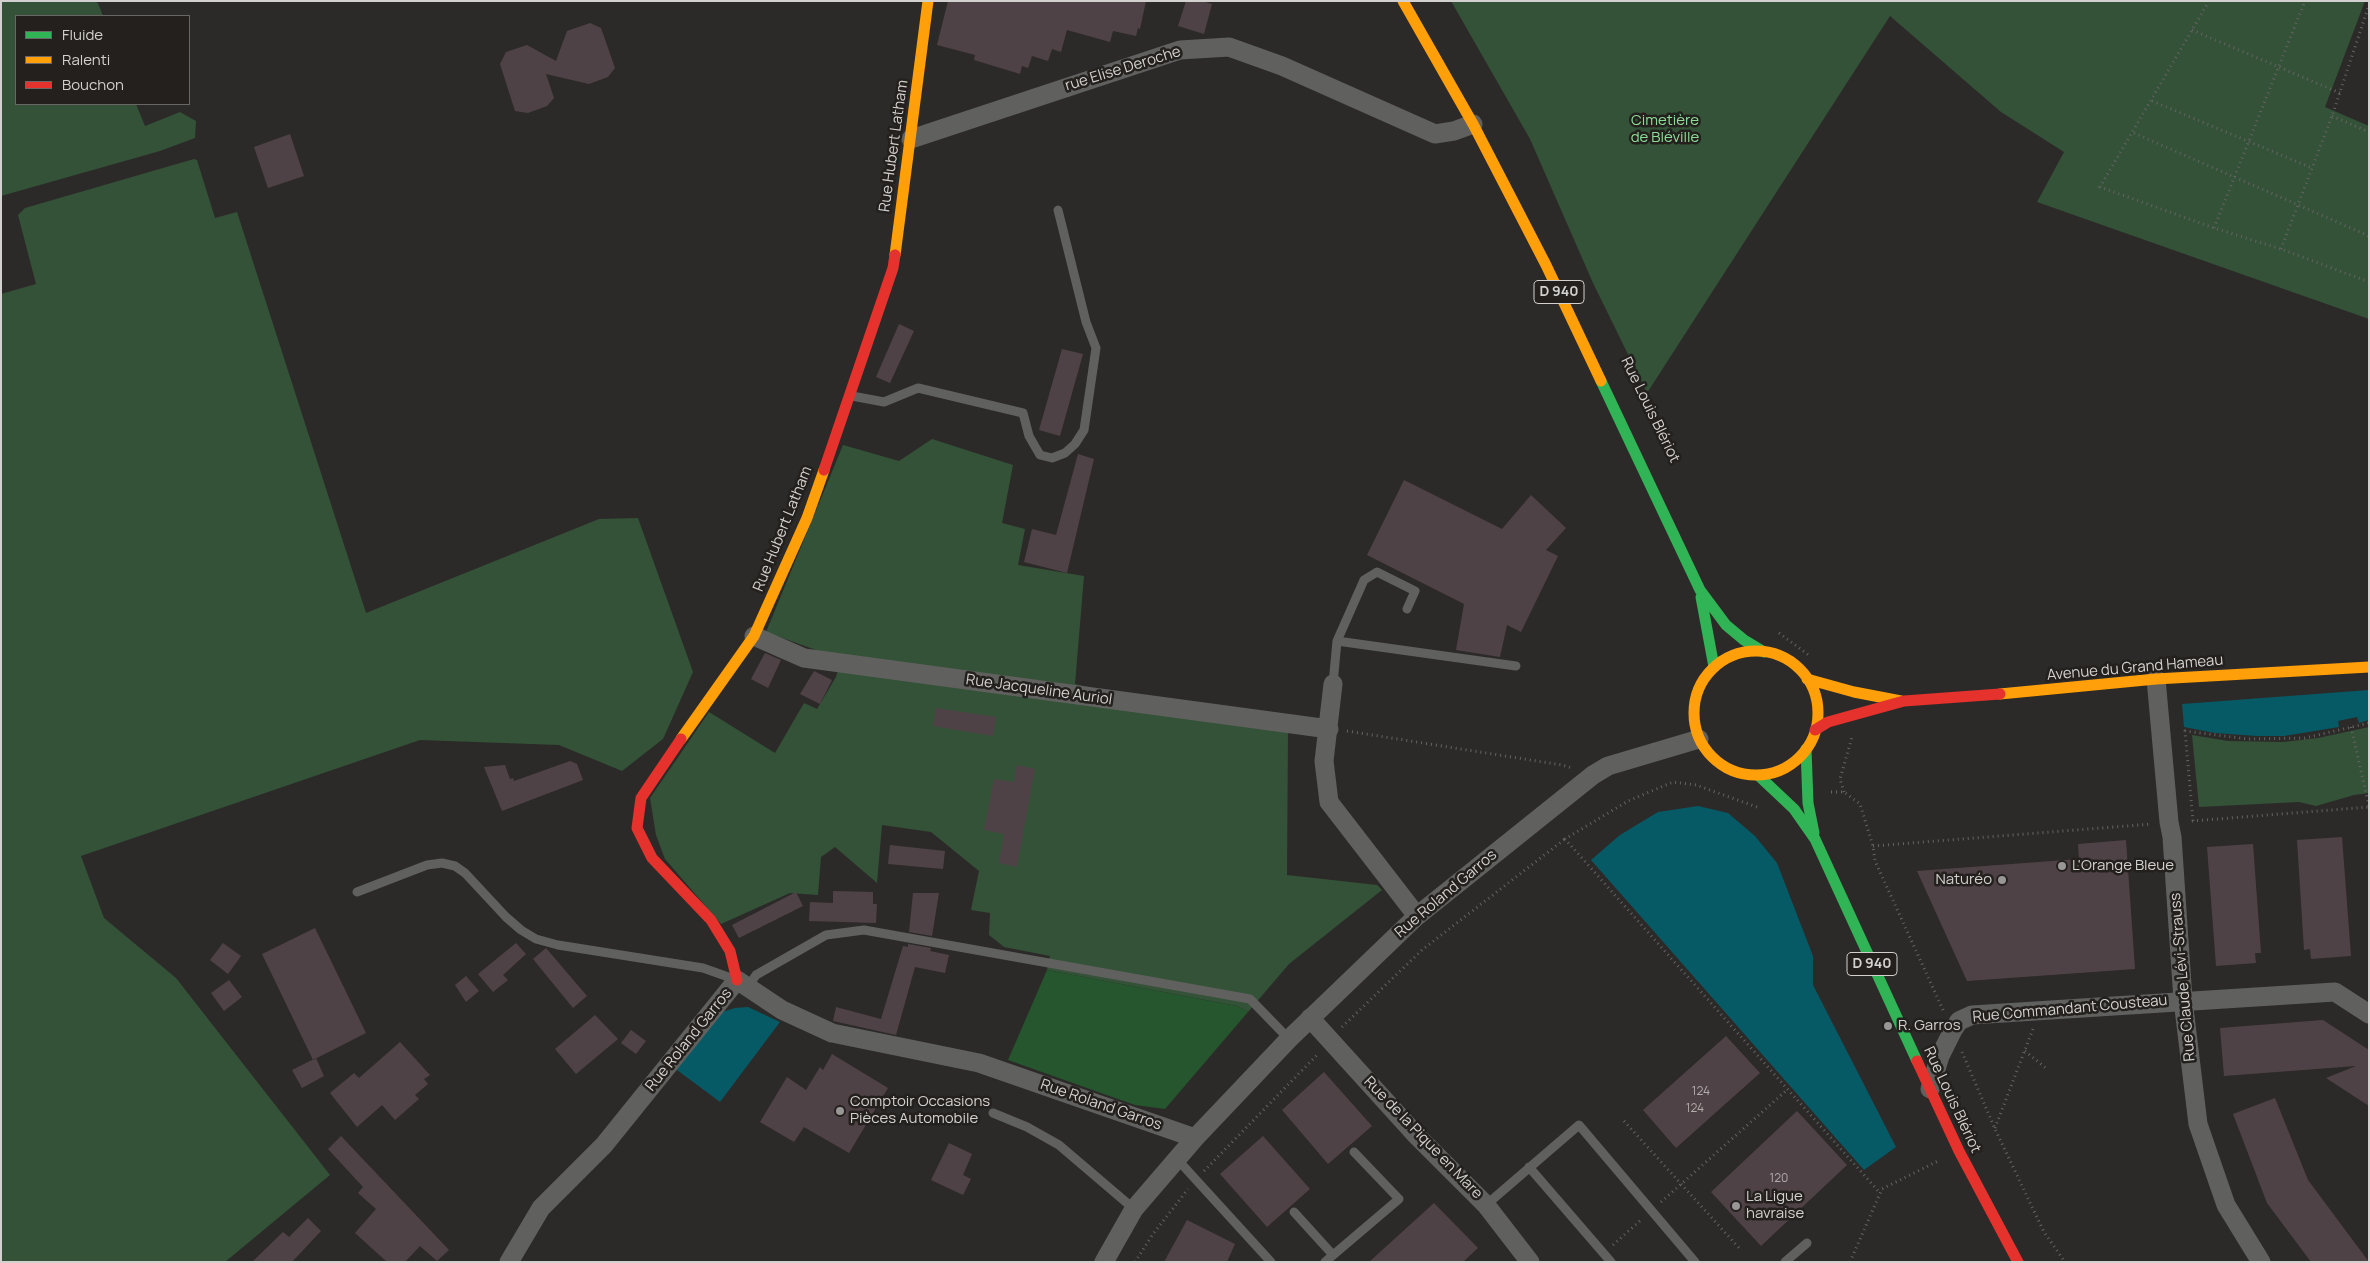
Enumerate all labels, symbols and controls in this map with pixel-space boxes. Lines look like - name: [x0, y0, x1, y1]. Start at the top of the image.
- legend: [15, 15, 190, 105]
- text: Fluide: [62, 24, 103, 45]
- street label: rue Elise Deroche: [1063, 43, 1183, 95]
- text: Ralenti: [62, 49, 110, 70]
- text: Bouchon: [62, 74, 124, 95]
- street label: Rue Hubert Latham: [876, 79, 912, 213]
- park label: Cimetière de Bléville: [1631, 112, 1699, 147]
- road number: D 940: [1534, 280, 1584, 304]
- street label: Rue Louis Blériot: [1617, 354, 1683, 466]
- street label: Rue Hubert Latham: [750, 464, 816, 594]
- street label: Avenue du Grand Hameau: [2046, 651, 2224, 685]
- street label: Rue Jacqueline Auriol: [965, 671, 1113, 709]
- street label: Rue Roland Garros: [1391, 846, 1501, 942]
- place label: L'Orange Bleue: [2072, 857, 2174, 875]
- marker: L'Orange Bleue: [2056, 860, 2068, 872]
- place label: Naturéo: [1935, 871, 1992, 889]
- marker: Naturéo: [1996, 874, 2008, 886]
- street label: Rue Claude Lévi-Strauss: [2167, 892, 2199, 1062]
- road number: D 940: [1847, 952, 1897, 976]
- street label: Rue Roland Garros: [642, 985, 736, 1095]
- street label: Rue Commandant Cousteau: [1972, 992, 2168, 1026]
- place label: R. Garros: [1898, 1017, 1961, 1035]
- marker: R. Garros: [1882, 1020, 1894, 1032]
- street label: Rue Louis Blériot: [1919, 1044, 1985, 1156]
- street label: Rue de la Pique en Mare: [1360, 1073, 1486, 1203]
- street label: Rue Roland Garros: [1038, 1076, 1164, 1134]
- house number: 124: [1692, 1085, 1710, 1099]
- place label: Comptoir Occasions Pièces Automobile: [850, 1093, 990, 1128]
- house number: 124: [1686, 1102, 1704, 1116]
- marker: Comptoir Occasions Pièces Automobile: [834, 1105, 846, 1117]
- house number: 120: [1770, 1172, 1788, 1186]
- place label: La Ligue havraise: [1746, 1188, 1804, 1223]
- marker: La Ligue havraise: [1730, 1200, 1742, 1212]

